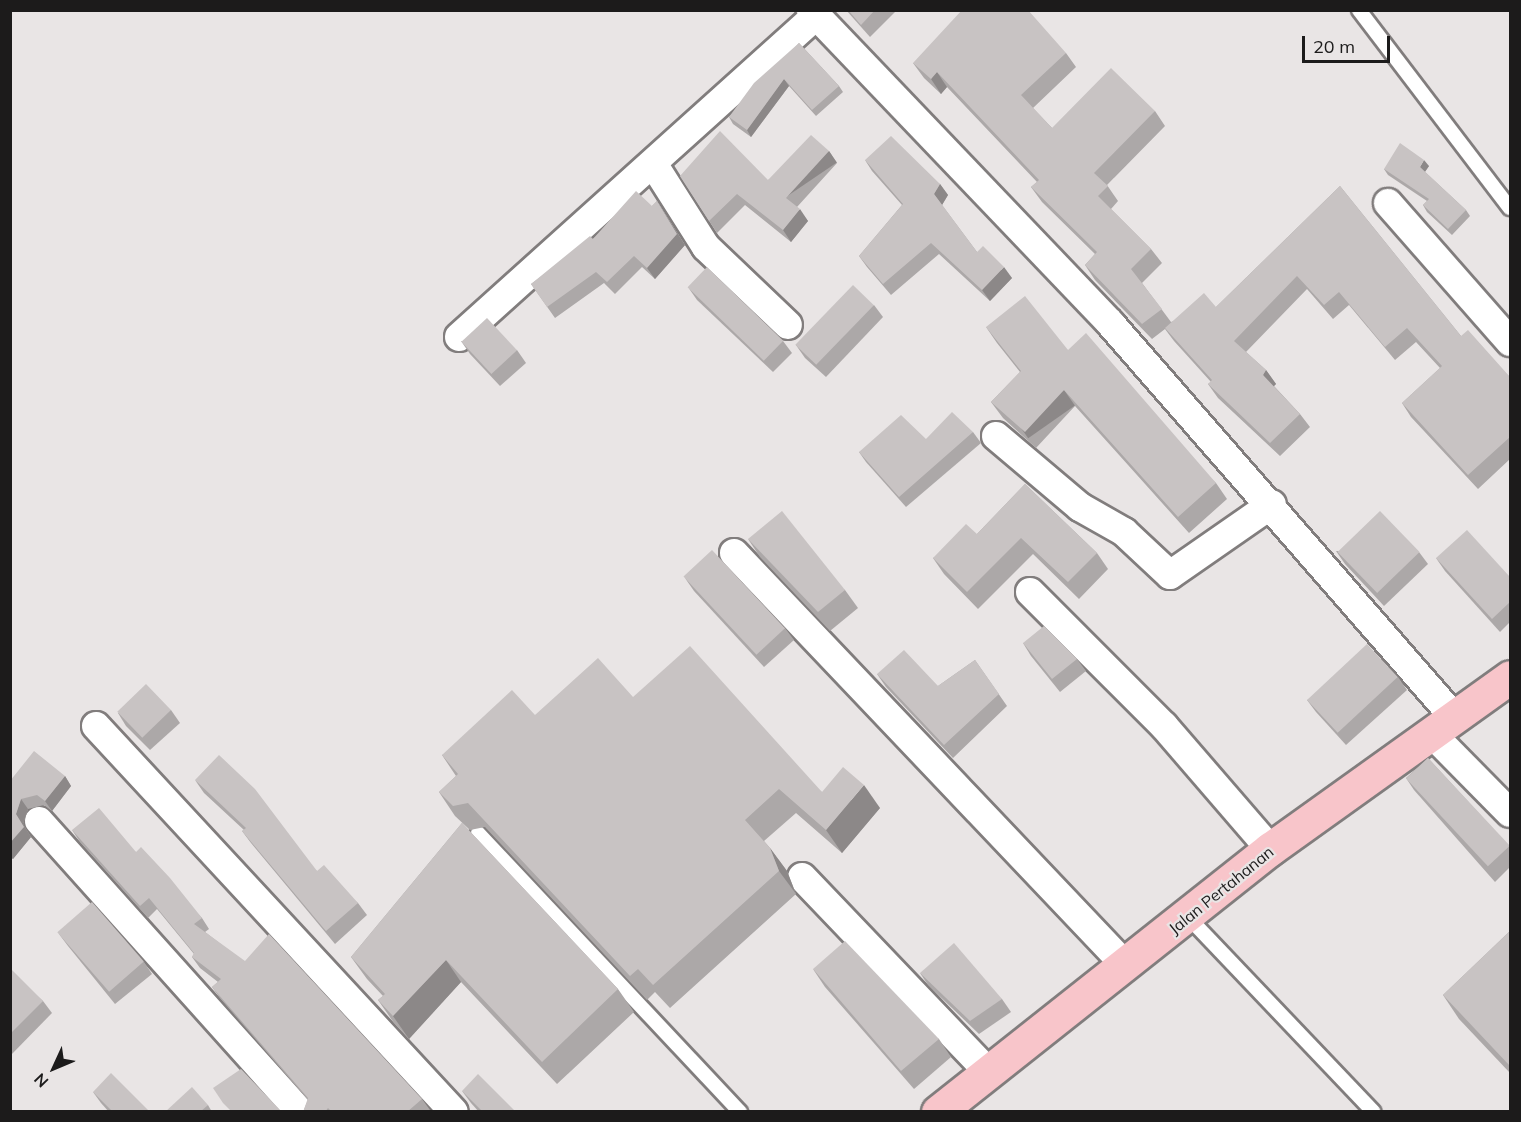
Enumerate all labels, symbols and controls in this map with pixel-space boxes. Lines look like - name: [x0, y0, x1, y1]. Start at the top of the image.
- scale bar: [1305, 24, 1394, 62]
- text: 20 m: [1313, 35, 1355, 58]
- street label: Jalan Pertahanan: [1165, 842, 1277, 938]
- north arrow: [24, 1038, 84, 1098]
- text: N: [30, 1069, 52, 1092]

